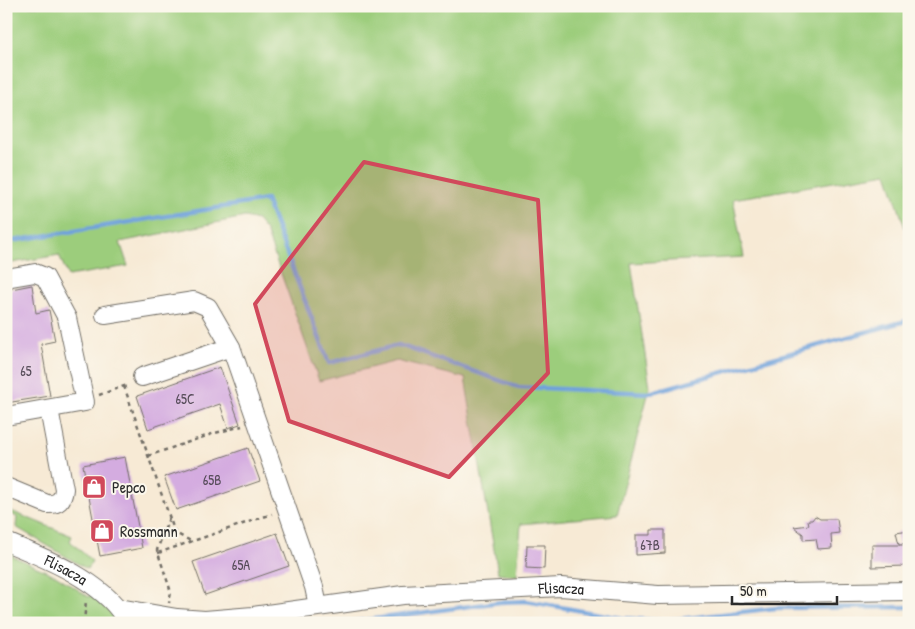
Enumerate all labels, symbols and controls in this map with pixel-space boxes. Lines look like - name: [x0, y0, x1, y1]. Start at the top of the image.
- house number: 65: [20, 361, 32, 380]
- house number: 65C: [175, 389, 195, 408]
- house number: 65B: [203, 470, 221, 489]
- shop icon: Pepco: [81, 474, 107, 500]
- place label: Pepco: [112, 476, 146, 498]
- shop icon: Rossmann: [89, 518, 115, 544]
- place label: Rossmann: [120, 520, 178, 542]
- house number: 67B: [640, 535, 660, 554]
- street label: Flisacza: [40, 548, 92, 590]
- house number: 65A: [232, 555, 250, 574]
- scale bar: [732, 574, 838, 606]
- street label: Flisacza: [537, 576, 585, 600]
- text: 50 m: [740, 580, 767, 601]

